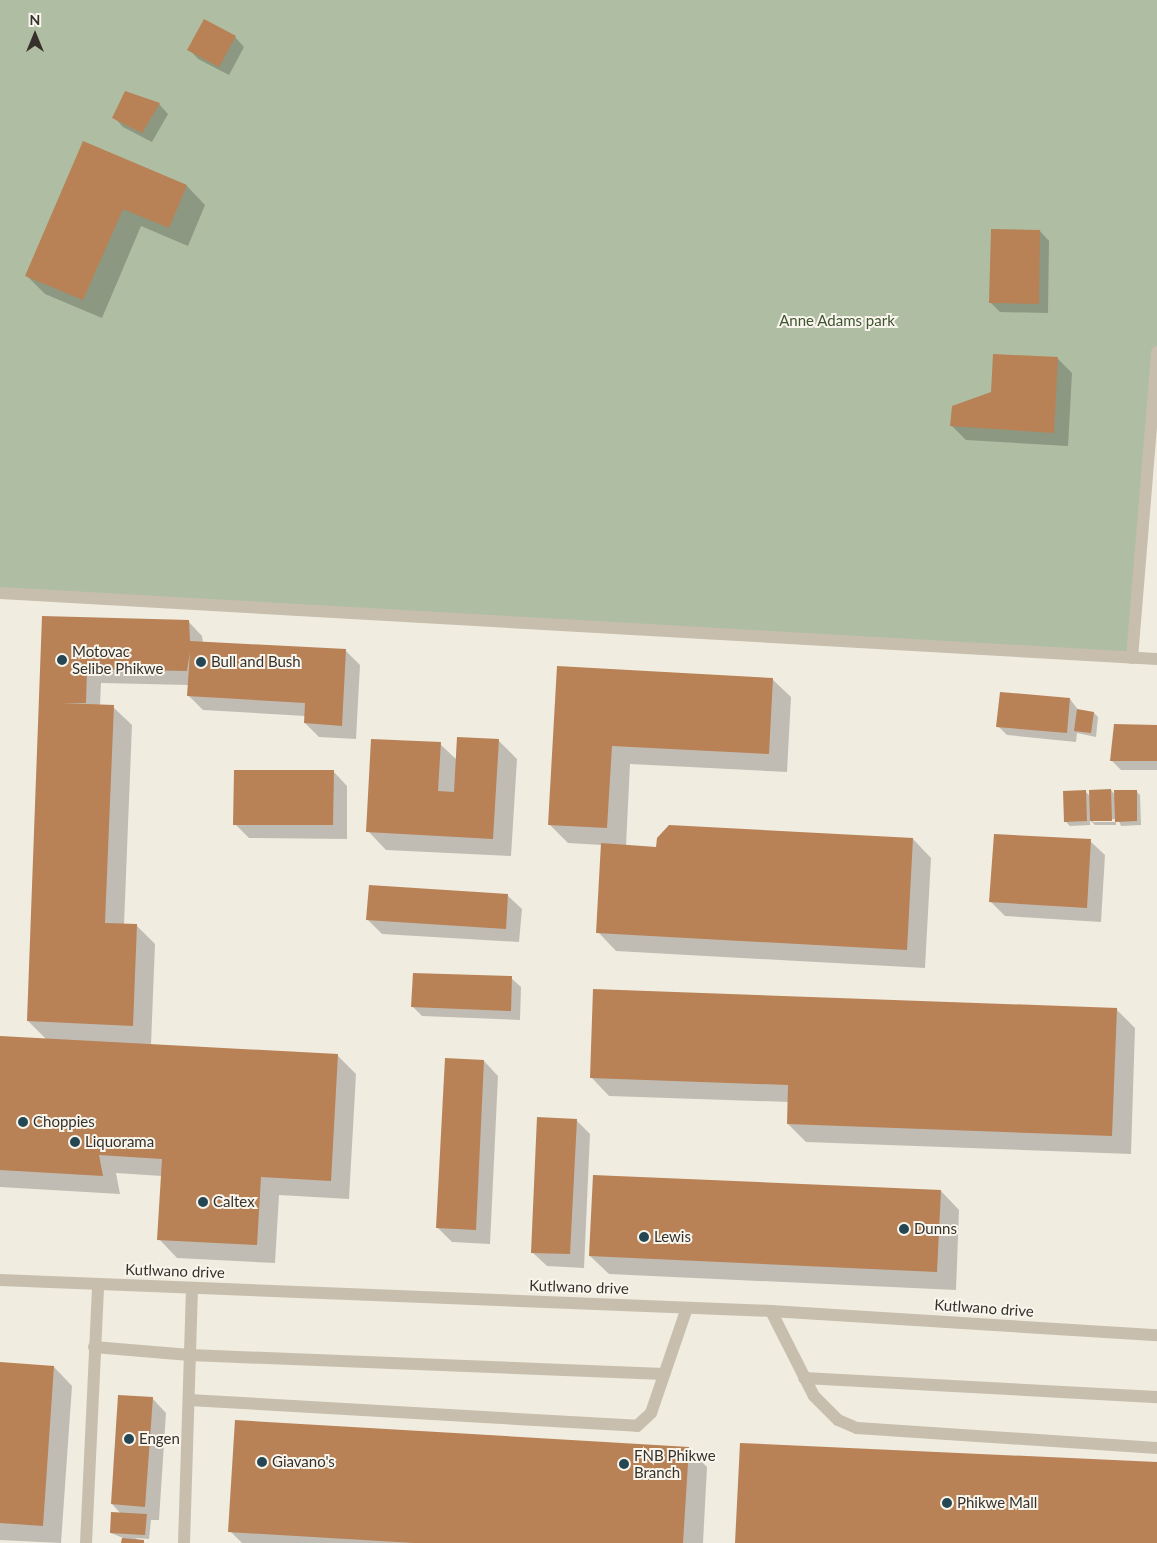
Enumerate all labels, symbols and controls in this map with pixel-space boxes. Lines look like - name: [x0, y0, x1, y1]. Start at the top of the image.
- north arrow: [10, 10, 60, 60]
- text: N: [30, 11, 40, 28]
- park label: Anne Adams park: [779, 312, 895, 330]
- place label: Motovac Selibe Phikwe: [72, 642, 163, 677]
- place label: Bull and Bush: [211, 653, 301, 671]
- marker: Motovac Selibe Phikwe: [56, 654, 68, 666]
- marker: Bull and Bush: [195, 656, 207, 668]
- place label: Choppies: [33, 1113, 95, 1131]
- marker: Choppies: [17, 1116, 29, 1128]
- place label: Liquorama: [85, 1133, 154, 1151]
- marker: Liquorama: [69, 1136, 81, 1148]
- place label: Caltex: [213, 1193, 255, 1211]
- marker: Caltex: [197, 1196, 209, 1208]
- place label: Dunns: [914, 1220, 957, 1238]
- marker: Dunns: [898, 1223, 910, 1235]
- place label: Lewis: [654, 1228, 691, 1246]
- marker: Lewis: [638, 1231, 650, 1243]
- street label: Kutlwano drive: [125, 1260, 225, 1282]
- street label: Kutlwano drive: [529, 1276, 629, 1298]
- street label: Kutlwano drive: [934, 1296, 1034, 1320]
- place label: Engen: [139, 1430, 180, 1448]
- marker: Engen: [123, 1433, 135, 1445]
- place label: FNB Phikwe Branch: [634, 1446, 716, 1481]
- place label: Giavano's: [272, 1453, 335, 1471]
- marker: Giavano's: [256, 1456, 268, 1468]
- marker: FNB Phikwe Branch: [618, 1458, 630, 1470]
- place label: Phikwe Mall: [957, 1494, 1037, 1512]
- marker: Phikwe Mall: [941, 1497, 953, 1509]

